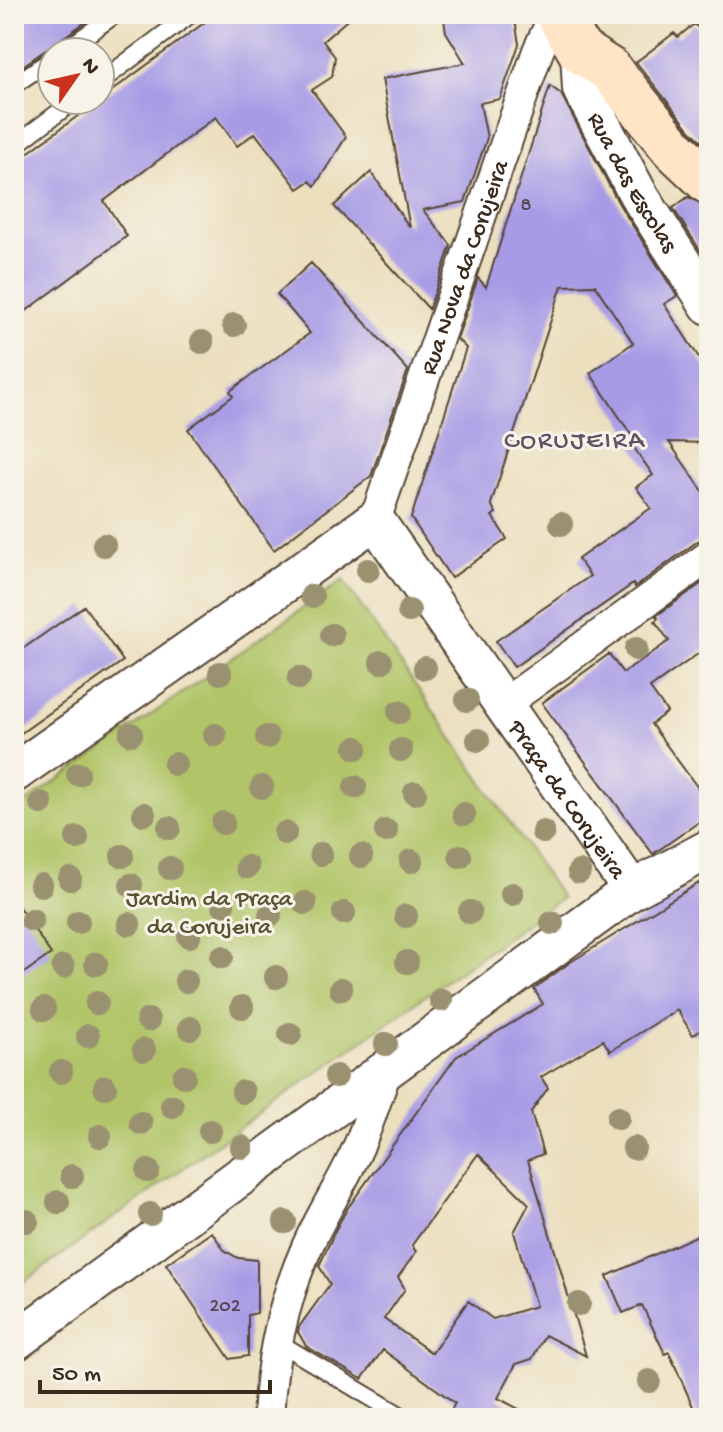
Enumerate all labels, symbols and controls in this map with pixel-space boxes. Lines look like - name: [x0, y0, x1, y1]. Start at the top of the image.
- north arrow: [36, 36, 116, 116]
- text: N: [74, 54, 104, 80]
- street label: Rua das Escolas: [579, 108, 683, 260]
- street label: Rua Nova da Corujeira: [416, 156, 517, 379]
- house number: 8: [521, 195, 532, 218]
- district label: CORUJEIRA: [504, 427, 646, 458]
- street label: Praça da Corujeira: [500, 715, 631, 886]
- park label: Jardim da Praça da Corujeira: [126, 886, 293, 943]
- house number: 202: [210, 1296, 241, 1319]
- scale bar: [40, 1344, 270, 1394]
- text: 50 m: [52, 1361, 101, 1390]

